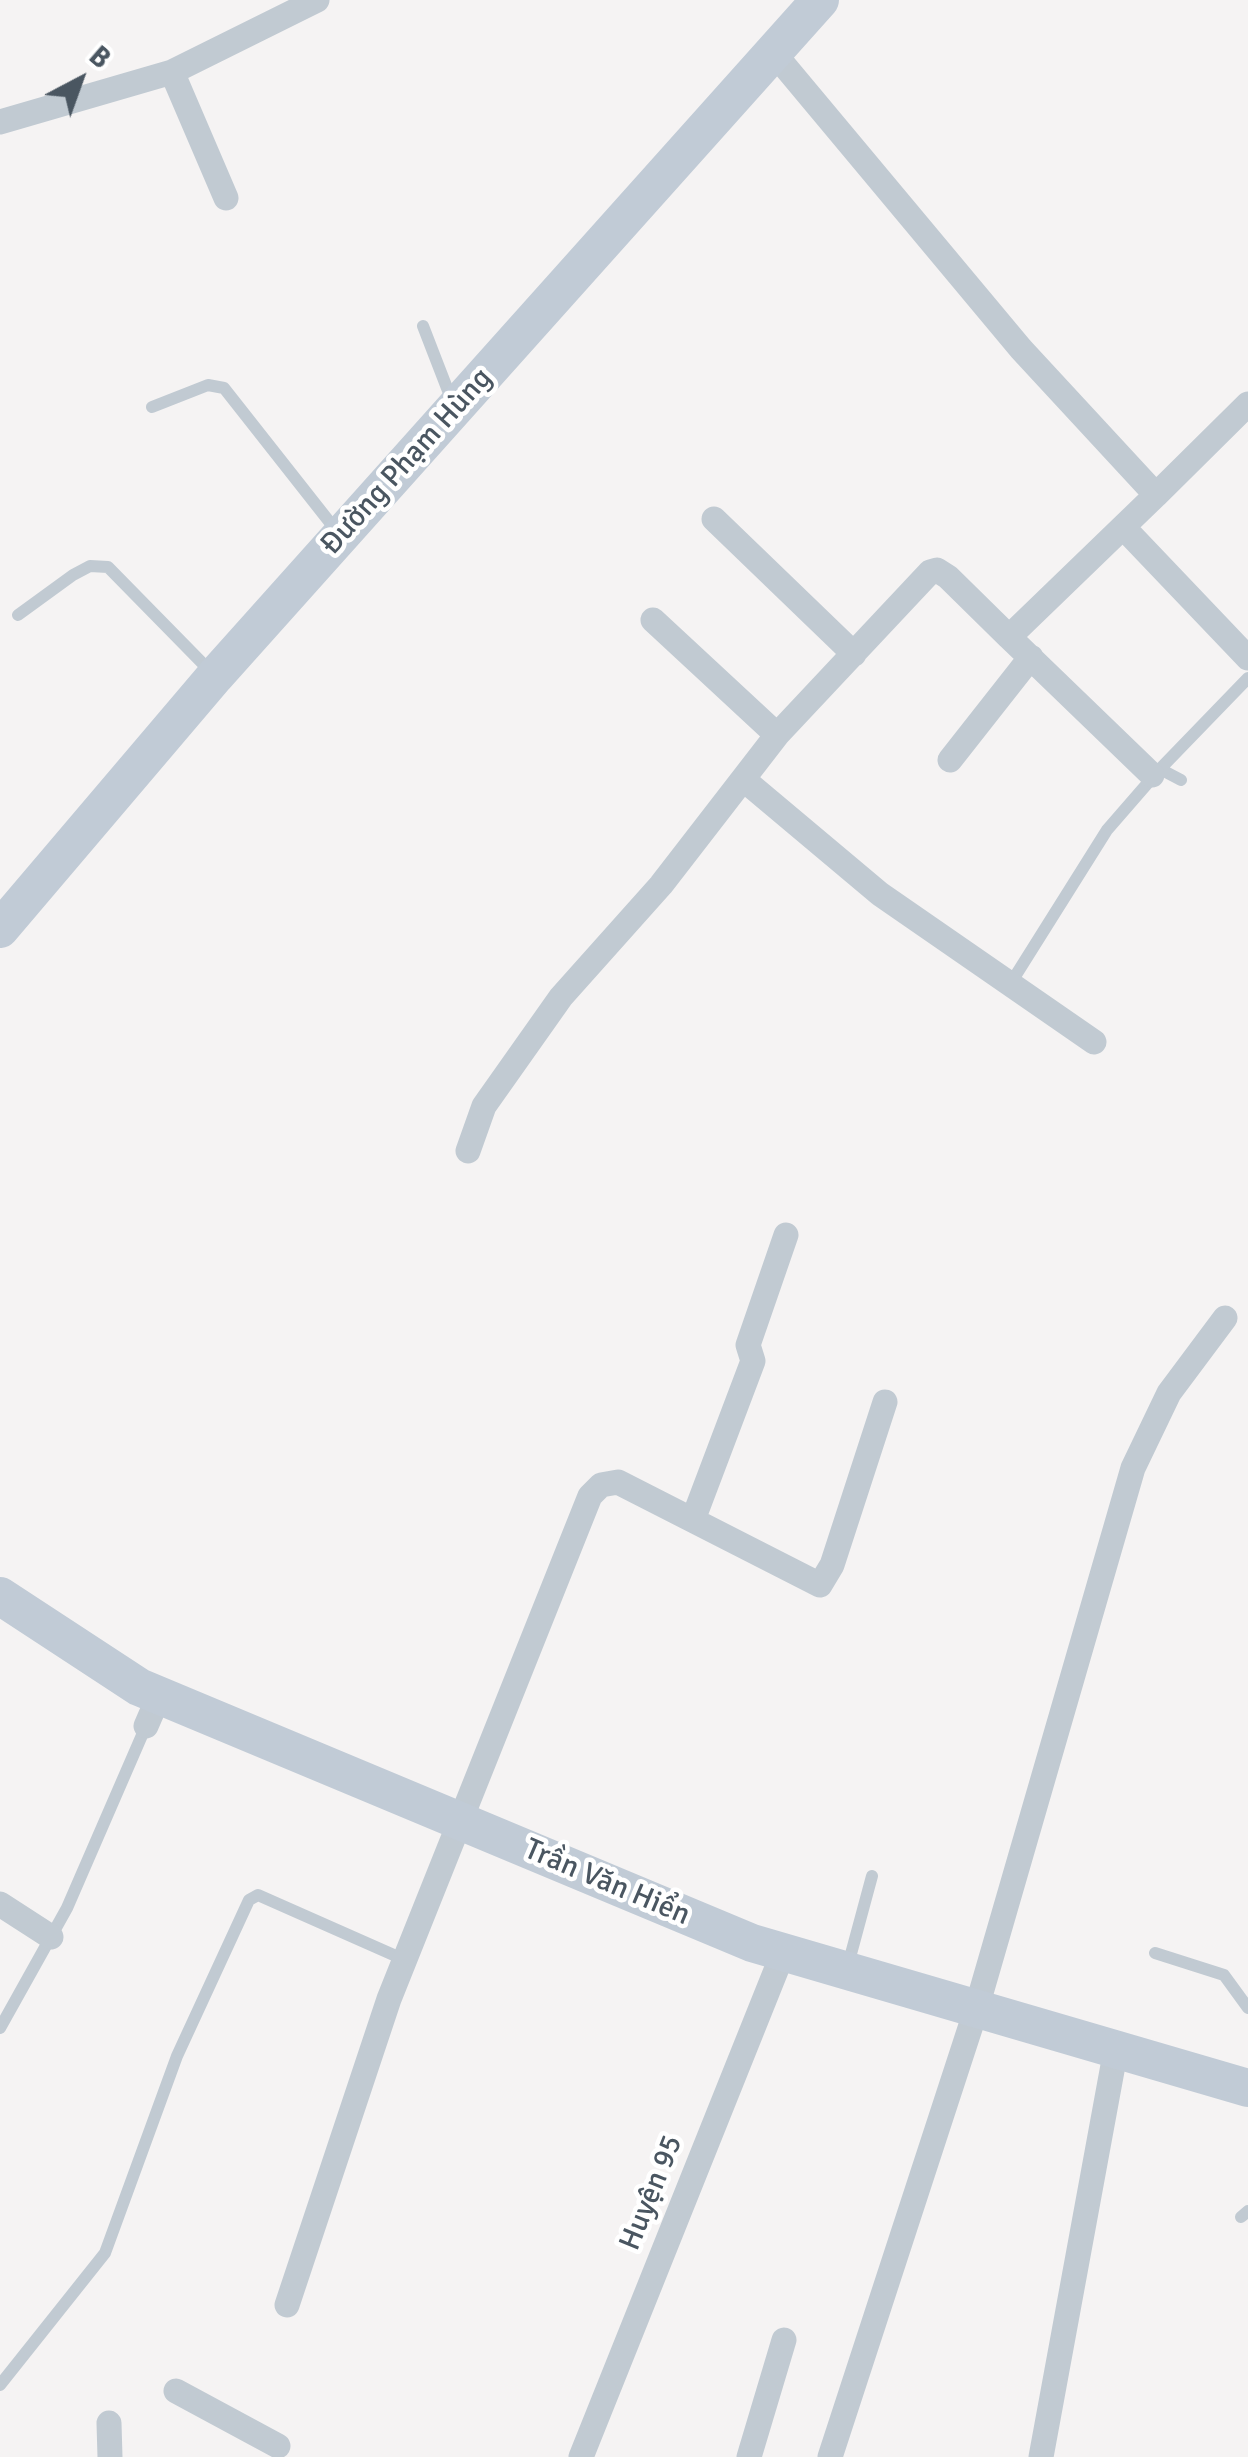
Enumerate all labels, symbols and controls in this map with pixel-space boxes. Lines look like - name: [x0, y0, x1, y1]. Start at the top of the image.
- north arrow: [30, 30, 130, 130]
- text: B: [82, 39, 117, 76]
- street label: Đường Phạm Hùng: [314, 361, 500, 563]
- street label: Trần Văn Hiển: [519, 1832, 695, 1934]
- street label: Huyện 95: [613, 2130, 691, 2256]

